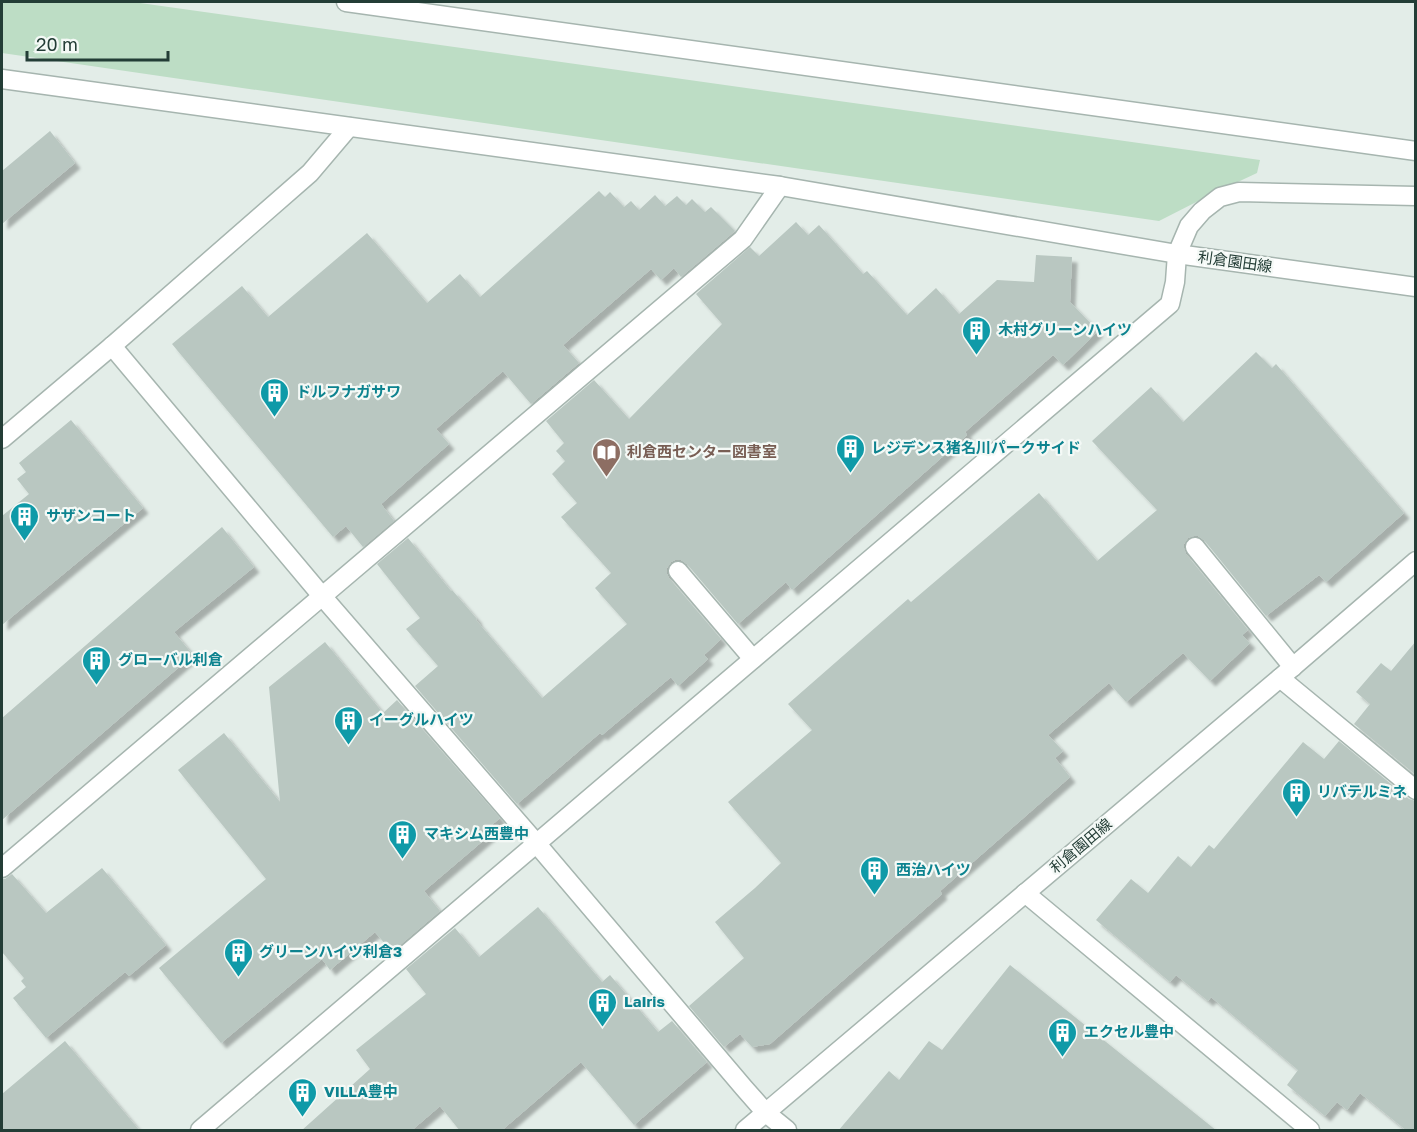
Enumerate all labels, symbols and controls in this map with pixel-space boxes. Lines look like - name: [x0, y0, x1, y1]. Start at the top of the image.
- scale bar: [27, 24, 168, 62]
- text: 20 m: [36, 33, 78, 55]
- street label: 利倉園田線: [1197, 247, 1274, 275]
- building icon: 木村グリーンハイツ: [961, 314, 993, 356]
- place label: 木村グリーンハイツ: [998, 320, 1132, 338]
- building icon: ドルフナガサワ: [259, 376, 291, 418]
- place label: ドルフナガサワ: [296, 382, 401, 400]
- building icon: レジデンス猪名川パークサイド: [834, 432, 866, 474]
- library icon: 利倉西センター図書室: [590, 436, 622, 478]
- place label: レジデンス猪名川パークサイド: [871, 438, 1081, 456]
- place label: 利倉西センター図書室: [627, 442, 777, 460]
- building icon: サザンコート: [9, 500, 41, 542]
- place label: サザンコート: [46, 506, 136, 524]
- building icon: グローバル利倉: [81, 644, 113, 686]
- place label: グローバル利倉: [118, 650, 223, 668]
- building icon: イーグルハイツ: [332, 704, 364, 746]
- place label: イーグルハイツ: [369, 710, 474, 728]
- building icon: リバテルミネ: [1280, 776, 1312, 818]
- place label: リバテルミネ: [1317, 782, 1407, 800]
- street label: 利倉園田線: [1046, 814, 1115, 876]
- building icon: マキシム西豊中: [387, 818, 419, 860]
- place label: マキシム西豊中: [424, 824, 529, 842]
- building icon: 西治ハイツ: [859, 854, 891, 896]
- place label: 西治ハイツ: [896, 860, 971, 878]
- building icon: グリーンハイツ利倉3: [222, 936, 254, 978]
- place label: グリーンハイツ利倉3: [259, 942, 402, 960]
- building icon: LaIris: [587, 986, 619, 1028]
- place label: LaIris: [624, 992, 665, 1010]
- building icon: エクセル豊中: [1047, 1016, 1079, 1058]
- place label: エクセル豊中: [1084, 1022, 1174, 1040]
- building icon: VILLA豊中: [287, 1076, 319, 1118]
- place label: VILLA豊中: [324, 1082, 398, 1100]

